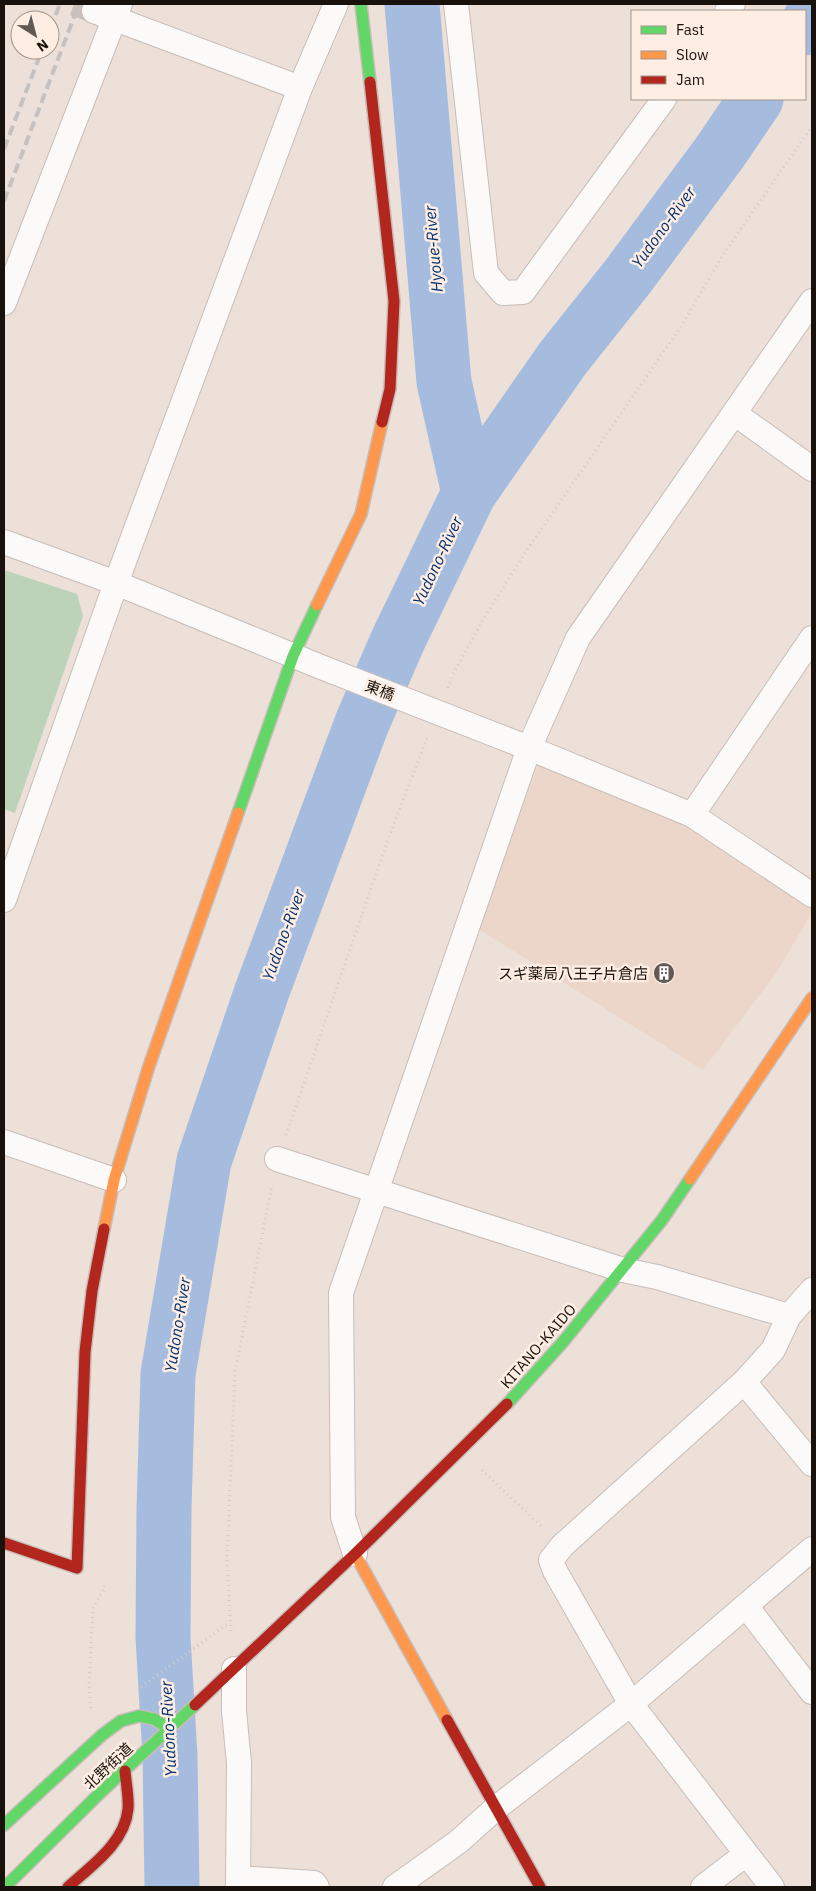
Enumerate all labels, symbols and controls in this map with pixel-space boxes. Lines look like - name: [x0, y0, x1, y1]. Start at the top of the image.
- north arrow: [10, 10, 60, 60]
- legend: [631, 10, 806, 100]
- text: Fast: [676, 20, 704, 39]
- text: N: [33, 35, 52, 56]
- text: Slow: [676, 45, 709, 64]
- text: Jam: [676, 70, 705, 89]
- water label: Yudono-River: [627, 181, 700, 272]
- water label: Hyoue-River: [419, 204, 447, 293]
- water label: Yudono-River: [408, 512, 467, 609]
- street label: 東橋: [363, 676, 397, 704]
- water label: Yudono-River: [257, 885, 309, 983]
- building icon: スギ薬局八王子片倉店: [652, 961, 676, 985]
- place label: スギ薬局八王子片倉店: [498, 964, 648, 983]
- water label: Yudono-River: [160, 1275, 195, 1374]
- street label: KITANO-KAIDO: [496, 1300, 580, 1392]
- water label: Yudono-River: [155, 1679, 180, 1777]
- street label: 北野街道: [80, 1739, 136, 1793]

